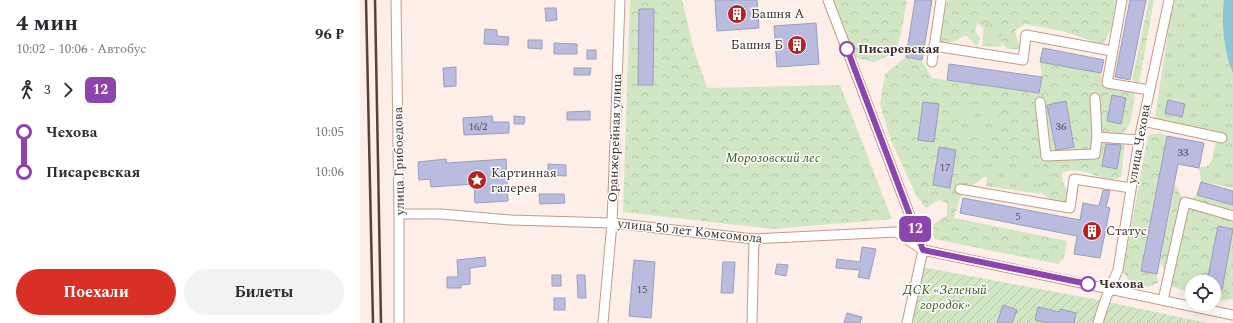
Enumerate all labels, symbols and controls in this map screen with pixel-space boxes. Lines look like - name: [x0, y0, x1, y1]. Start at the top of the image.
- building icon: Башня А: [726, 3, 748, 25]
- place label: Башня А: [751, 4, 804, 24]
- text: 4 мин: [16, 7, 78, 40]
- text: 96 ₽: [315, 23, 344, 46]
- building icon: Башня Б: [786, 34, 808, 56]
- place label: Башня Б: [731, 35, 783, 55]
- text: 10:02 – 10:06 · Автобус: [16, 39, 146, 59]
- place label: Писаревская: [858, 39, 940, 59]
- marker: Писаревская: [839, 41, 855, 57]
- street label: Оранжерейная улица: [603, 73, 627, 203]
- icon: walk: [16, 79, 38, 101]
- icon: forward: [57, 79, 79, 101]
- text: 12: [93, 79, 108, 100]
- text: 3: [44, 80, 51, 100]
- street label: улица Чехова: [1122, 102, 1156, 186]
- street label: улица Грибоедова: [388, 106, 410, 216]
- house number: 16/2: [468, 118, 488, 135]
- house number: 36: [1056, 118, 1067, 135]
- text: Чехова: [46, 121, 98, 144]
- text: 10:05: [315, 122, 344, 142]
- house number: 33: [1178, 144, 1189, 161]
- park label: Морозовский лес: [726, 148, 821, 168]
- house number: 17: [940, 159, 951, 176]
- text: Писаревская: [46, 161, 140, 184]
- text: 10:06: [315, 162, 344, 182]
- place label: Картинная галерея: [491, 163, 557, 198]
- place icon: Картинная галерея: [466, 169, 488, 191]
- house number: 5: [1015, 208, 1021, 225]
- street label: улица 50 лет Комсомола: [616, 213, 764, 249]
- line badge: 12: [897, 216, 933, 242]
- text: 12: [907, 218, 923, 239]
- building icon: Статус: [1081, 220, 1103, 242]
- place label: Статус: [1106, 221, 1147, 241]
- button: Поехали: [16, 269, 176, 315]
- button: Билеты: [184, 269, 344, 315]
- place label: Чехова: [1099, 274, 1144, 294]
- map controls: [1185, 275, 1221, 311]
- button: locate: [1185, 275, 1221, 311]
- marker: Чехова: [1080, 276, 1096, 292]
- park label: ДСК «Зеленый городок»: [902, 280, 987, 315]
- house number: 15: [637, 281, 648, 298]

